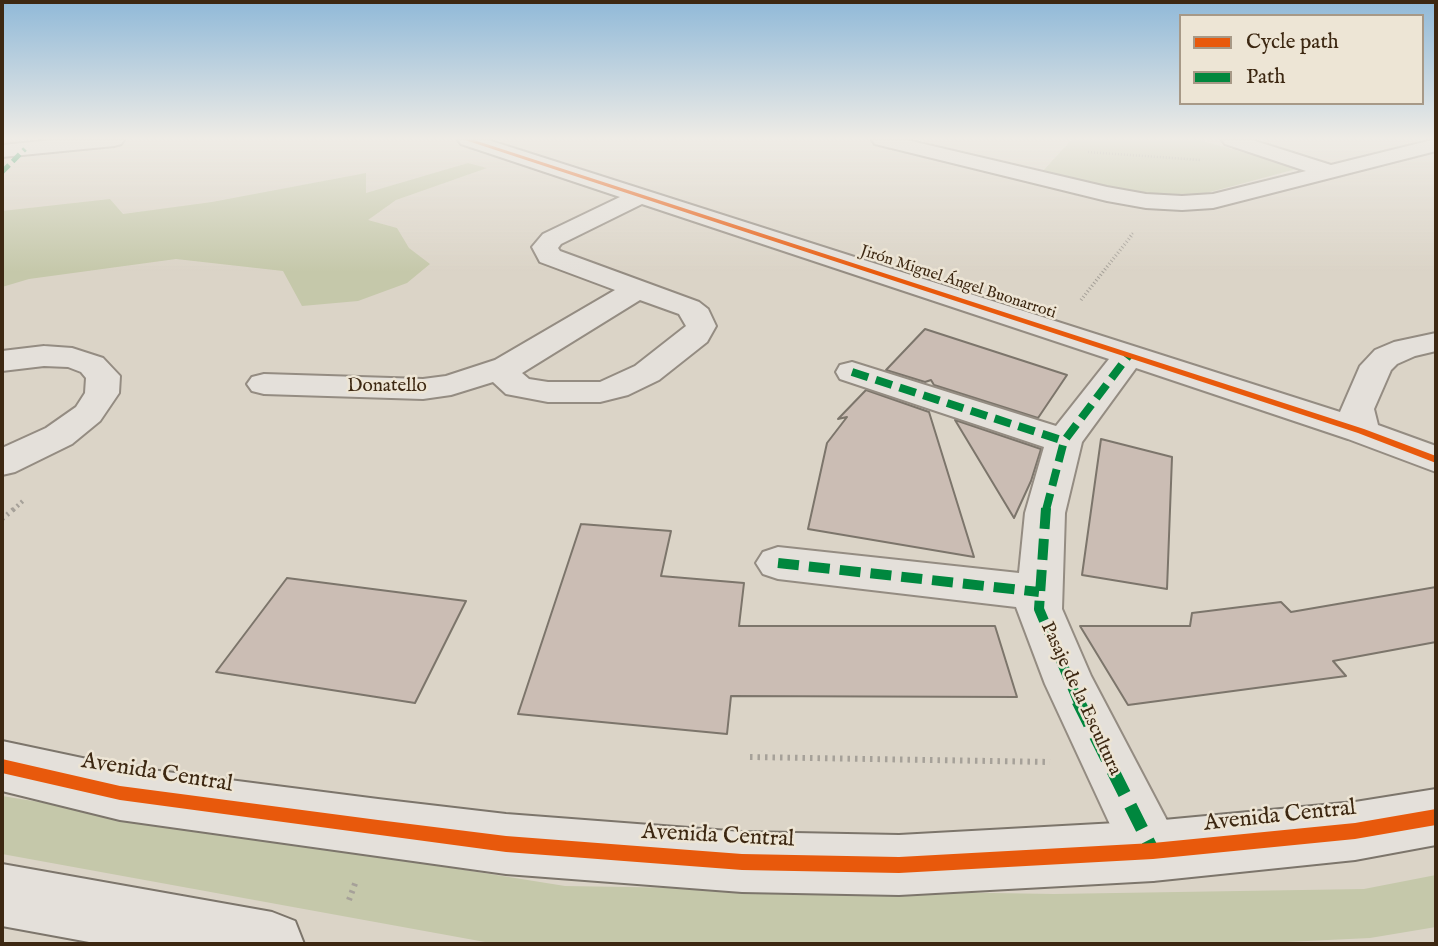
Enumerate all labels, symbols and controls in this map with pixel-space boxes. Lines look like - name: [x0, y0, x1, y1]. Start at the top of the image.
- legend: [1179, 14, 1424, 105]
- text: Cycle path: [1246, 29, 1339, 56]
- text: Path: [1246, 64, 1285, 91]
- street label: Jirón Miguel Ángel Buonarroti: [858, 242, 1058, 324]
- street label: Donatello: [347, 376, 427, 398]
- street label: Pasaje de la Escultura: [1034, 619, 1126, 779]
- street label: Avenida Central: [79, 748, 235, 800]
- street label: Avenida Central: [1202, 795, 1358, 839]
- street label: Avenida Central: [641, 819, 795, 855]

